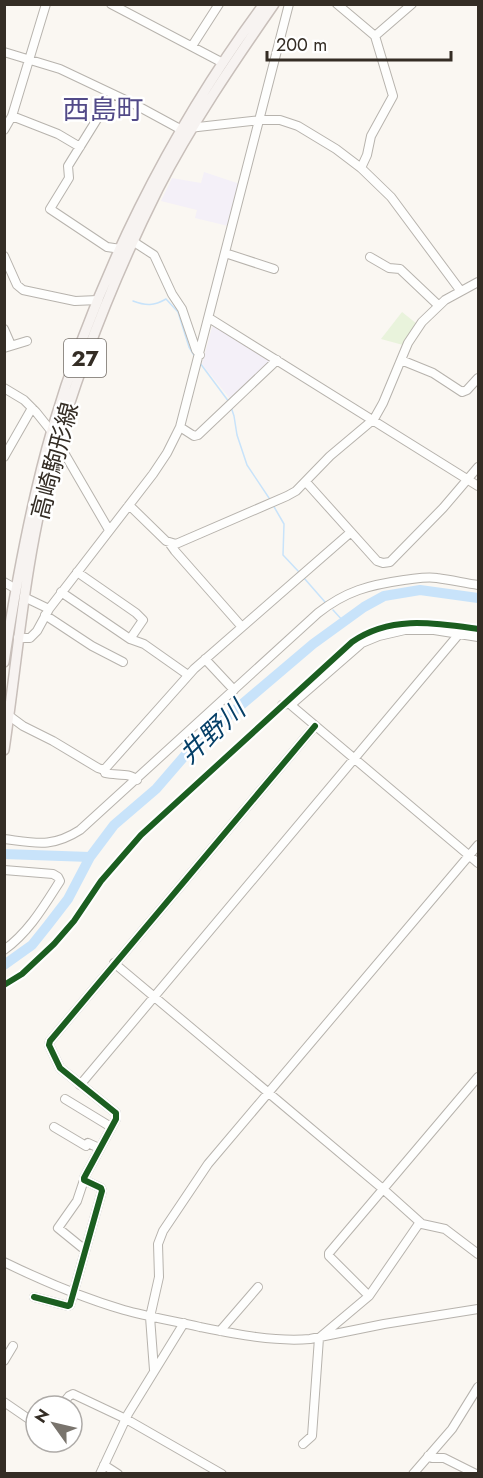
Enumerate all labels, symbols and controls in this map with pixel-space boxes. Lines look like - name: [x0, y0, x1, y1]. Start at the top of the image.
- scale bar: [267, 24, 452, 62]
- text: 200 m: [276, 32, 327, 58]
- district label: 西島町: [63, 90, 144, 129]
- road number: 27: [64, 339, 106, 377]
- street label: 高崎駒形線: [22, 398, 87, 523]
- water label: 井野川: [171, 689, 256, 772]
- north arrow: [24, 1394, 84, 1454]
- text: N: [29, 1404, 55, 1428]

